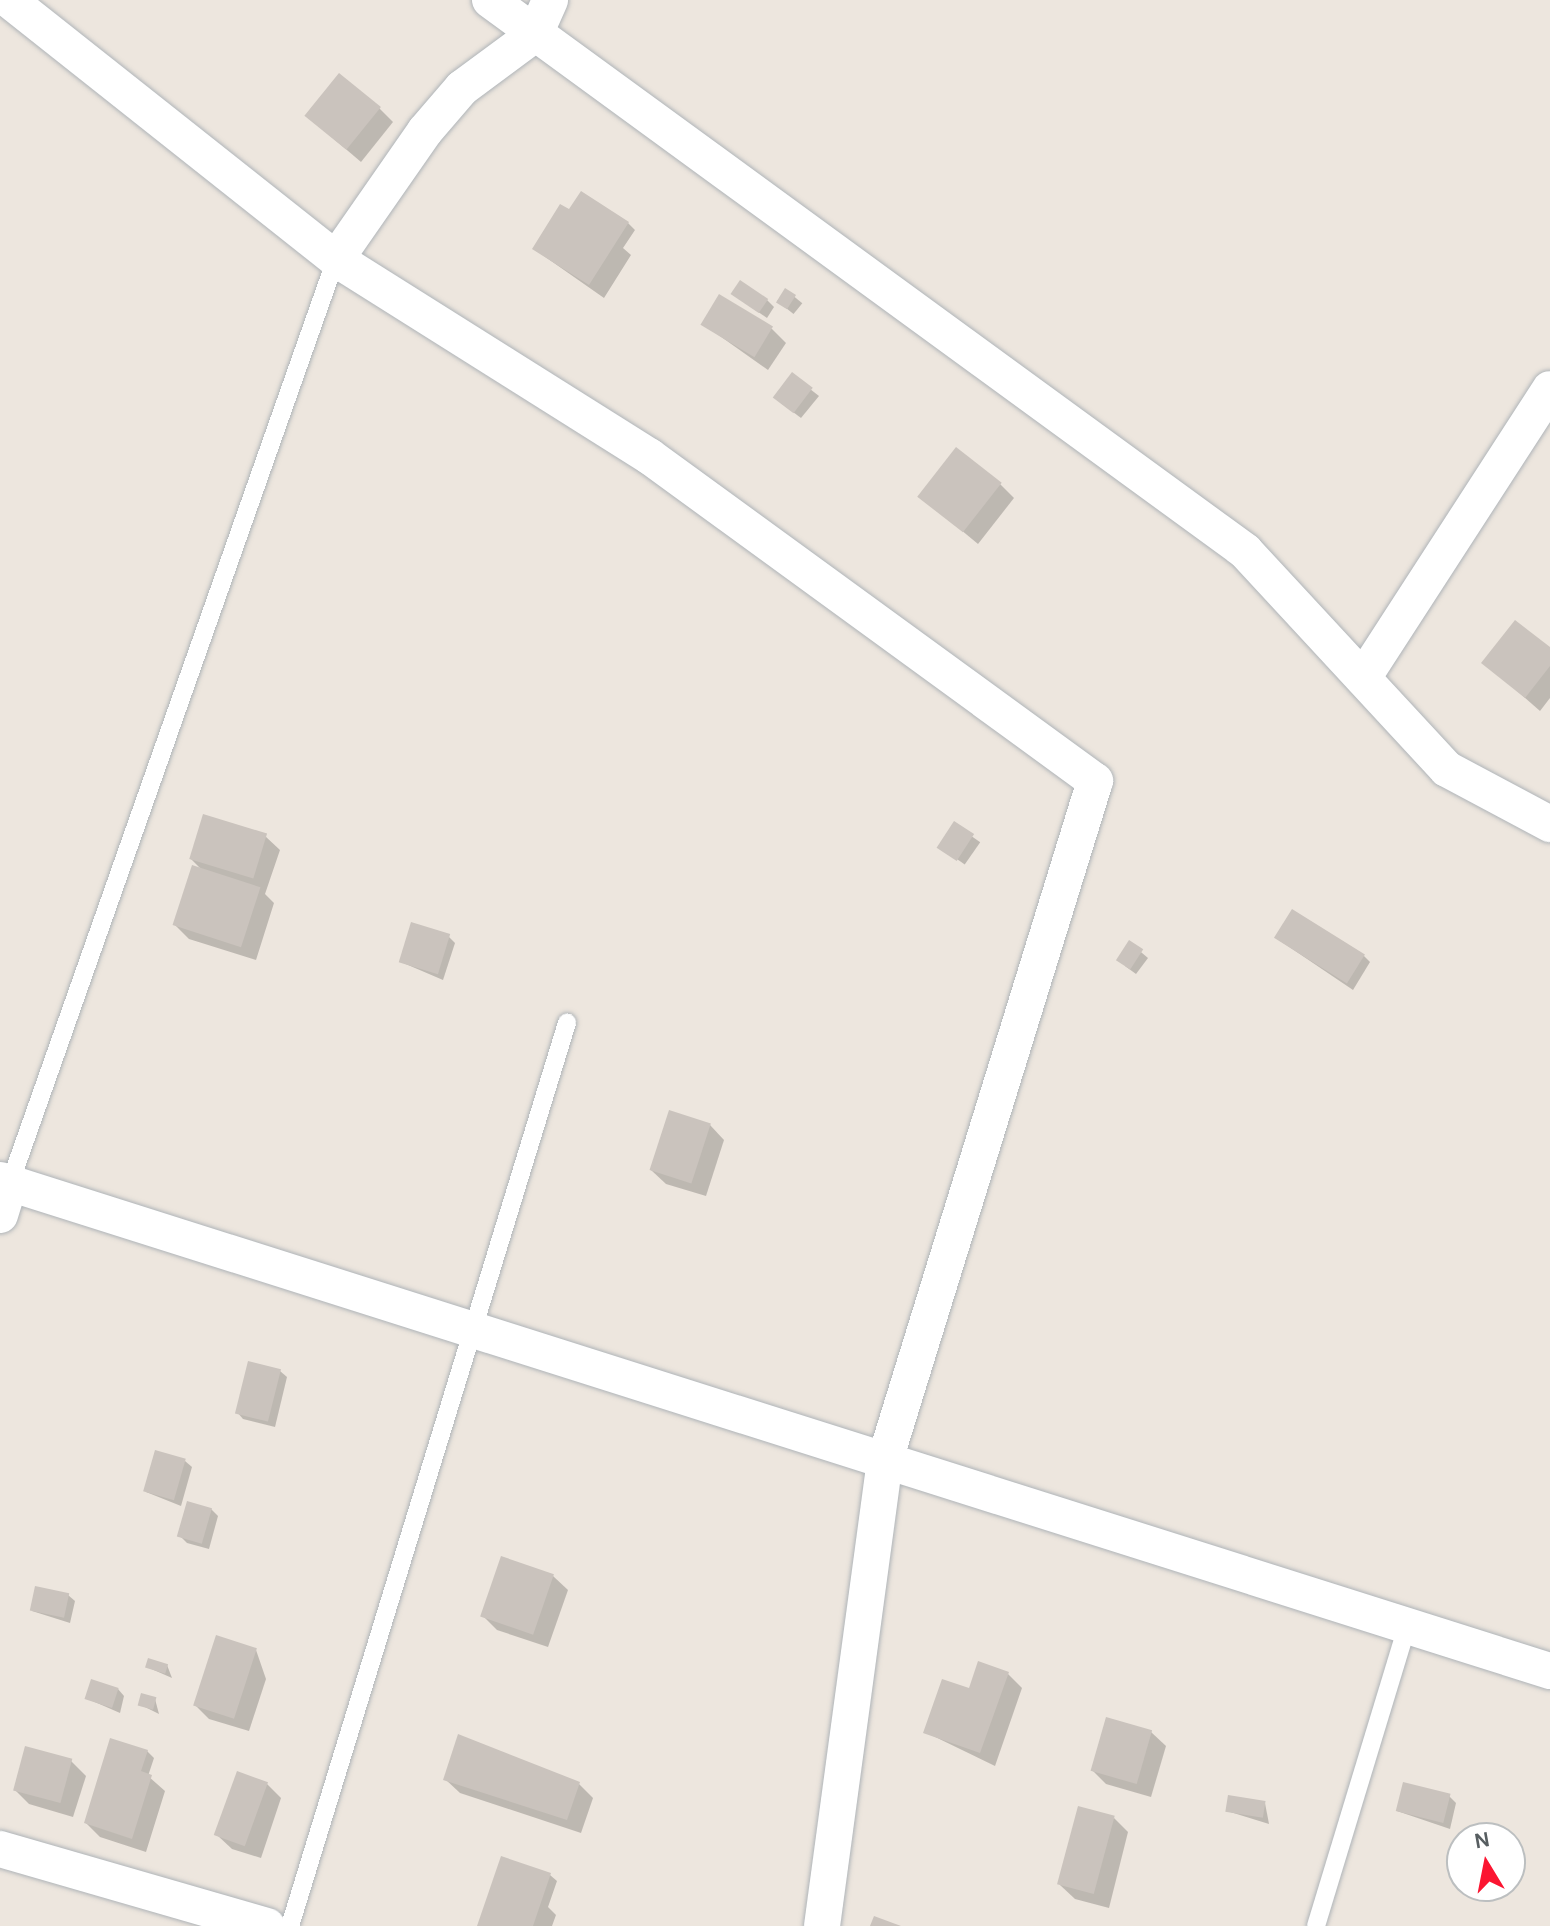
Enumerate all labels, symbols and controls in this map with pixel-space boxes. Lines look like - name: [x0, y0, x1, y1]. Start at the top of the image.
- north arrow: [1446, 1822, 1526, 1902]
- text: N: [1472, 1826, 1492, 1855]

